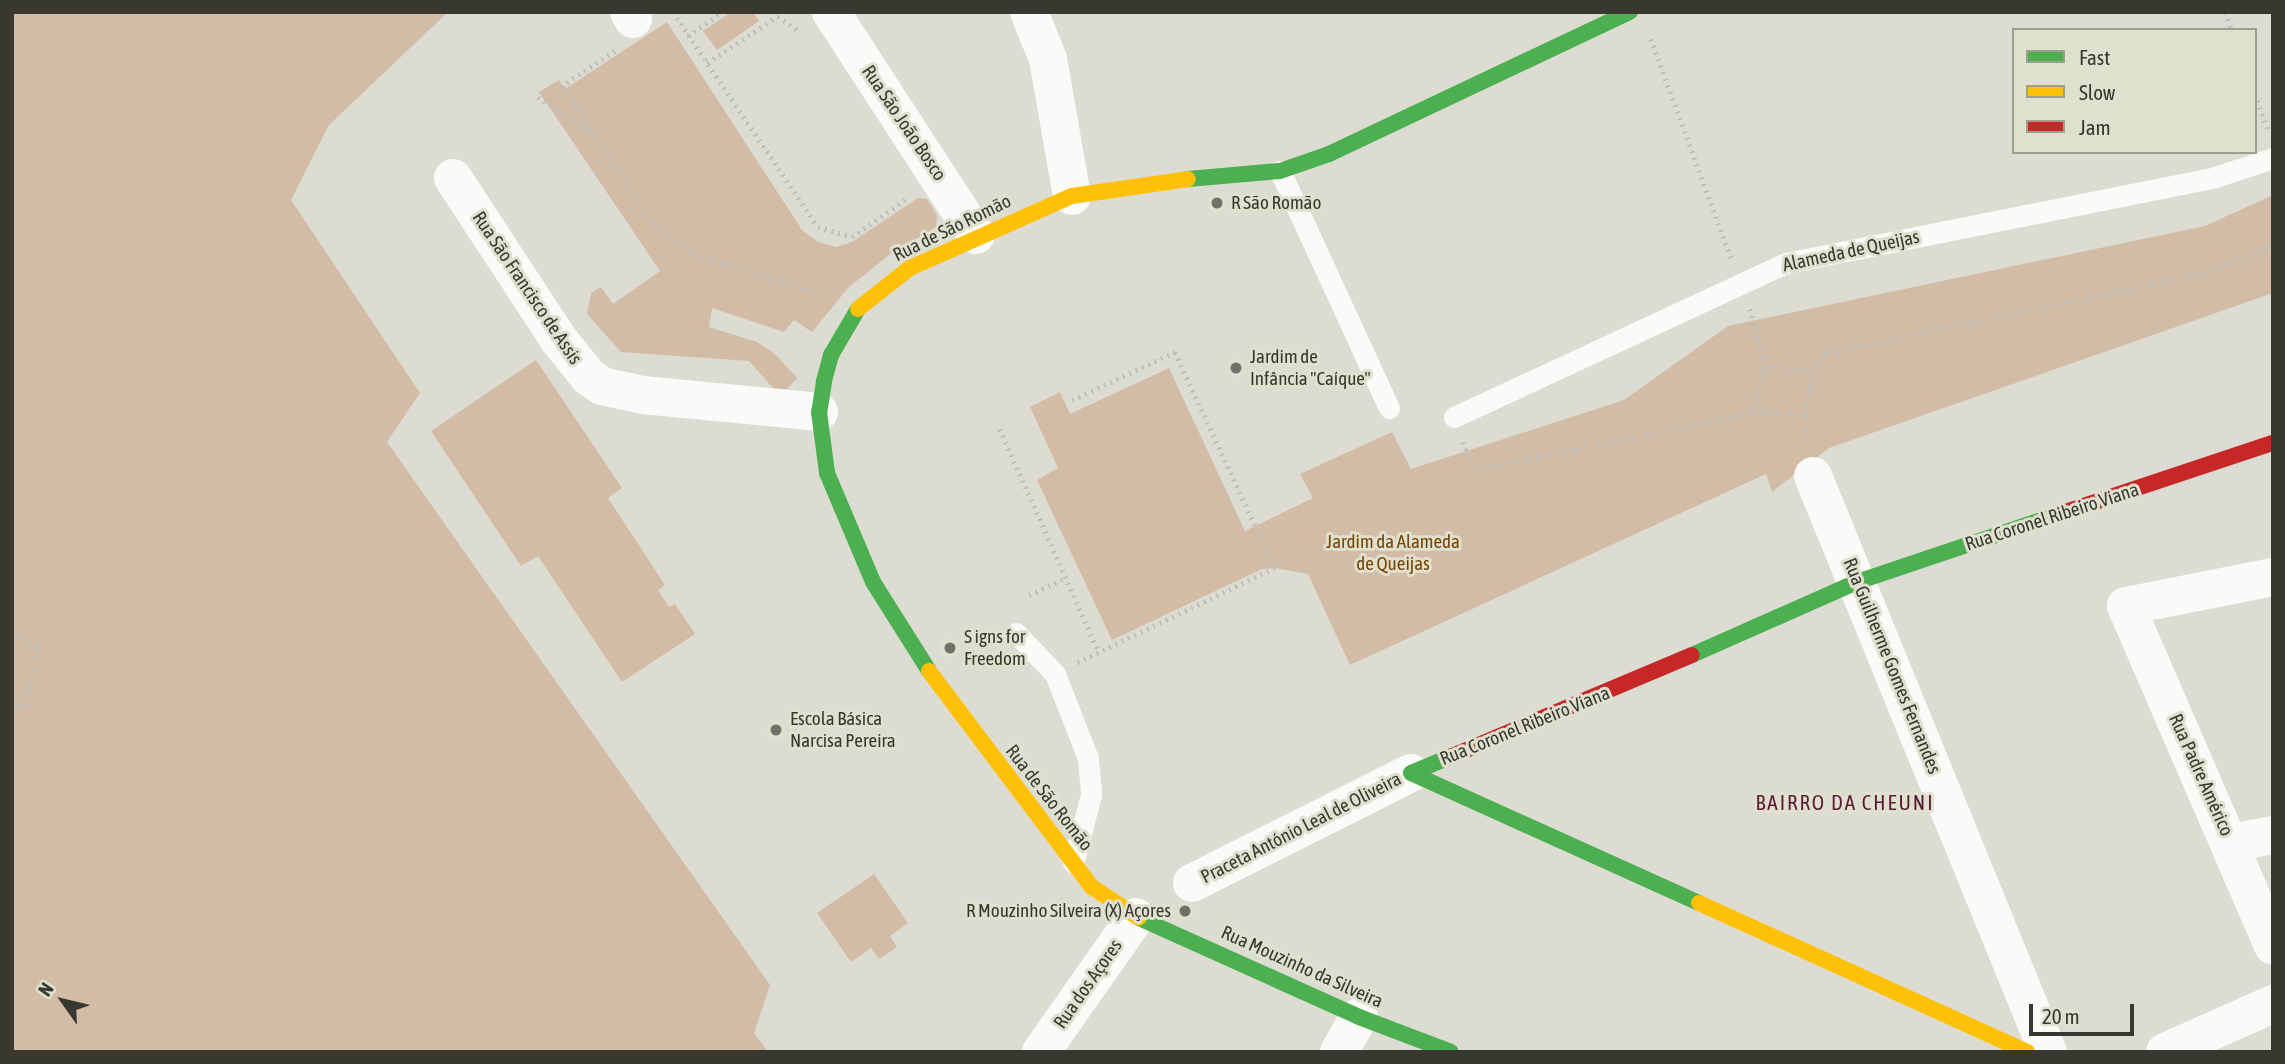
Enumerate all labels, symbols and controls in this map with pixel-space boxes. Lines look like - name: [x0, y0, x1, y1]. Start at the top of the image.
- legend: [2012, 28, 2257, 154]
- text: Fast: [2079, 45, 2110, 69]
- street label: Rua São João Bosco: [857, 61, 951, 185]
- text: Slow: [2079, 80, 2115, 104]
- text: Jam: [2079, 115, 2111, 139]
- street label: Rua de São Romão: [889, 190, 1015, 266]
- place label: R São Romão: [1231, 192, 1321, 214]
- marker: R São Romão: [1209, 195, 1225, 211]
- street label: Rua São Francisco de Assis: [467, 207, 587, 369]
- street label: Alameda de Queijas: [1781, 225, 1921, 277]
- place label: Jardim de Infância "Caíque": [1250, 346, 1371, 390]
- marker: Jardim de Infância "Caíque": [1228, 360, 1244, 376]
- street label: Rua Coronel Ribeiro Viana: [1962, 478, 2142, 556]
- park label: Jardim da Alameda de Queijas: [1326, 531, 1460, 575]
- street label: Rua Guilherme Gomes Fernandes: [1838, 555, 1946, 777]
- place label: S igns for Freedom: [964, 626, 1026, 670]
- marker: S igns for Freedom: [942, 640, 958, 656]
- street label: Rua Coronel Ribeiro Viana: [1437, 681, 1613, 771]
- place label: Escola Básica Narcisa Pereira: [790, 708, 896, 752]
- street label: Rua Padre Américo: [2164, 710, 2238, 840]
- marker: Escola Básica Narcisa Pereira: [768, 722, 784, 738]
- street label: Rua de São Romão: [1000, 740, 1098, 856]
- street label: Praceta António Leal de Oliveira: [1197, 768, 1405, 888]
- district label: BAIRRO DA CHEUNI: [1757, 789, 1933, 815]
- place label: R Mouzinho Silveira (X) Açores: [966, 900, 1171, 922]
- marker: R Mouzinho Silveira (X) Açores: [1177, 903, 1193, 919]
- street label: Rua Mouzinho da Silveira: [1218, 921, 1386, 1013]
- street label: Rua dos Açores: [1049, 935, 1127, 1033]
- north arrow: [28, 966, 98, 1036]
- text: N: [33, 978, 58, 1000]
- scale bar: [2033, 990, 2138, 1034]
- text: 20 m: [2042, 1004, 2080, 1028]

